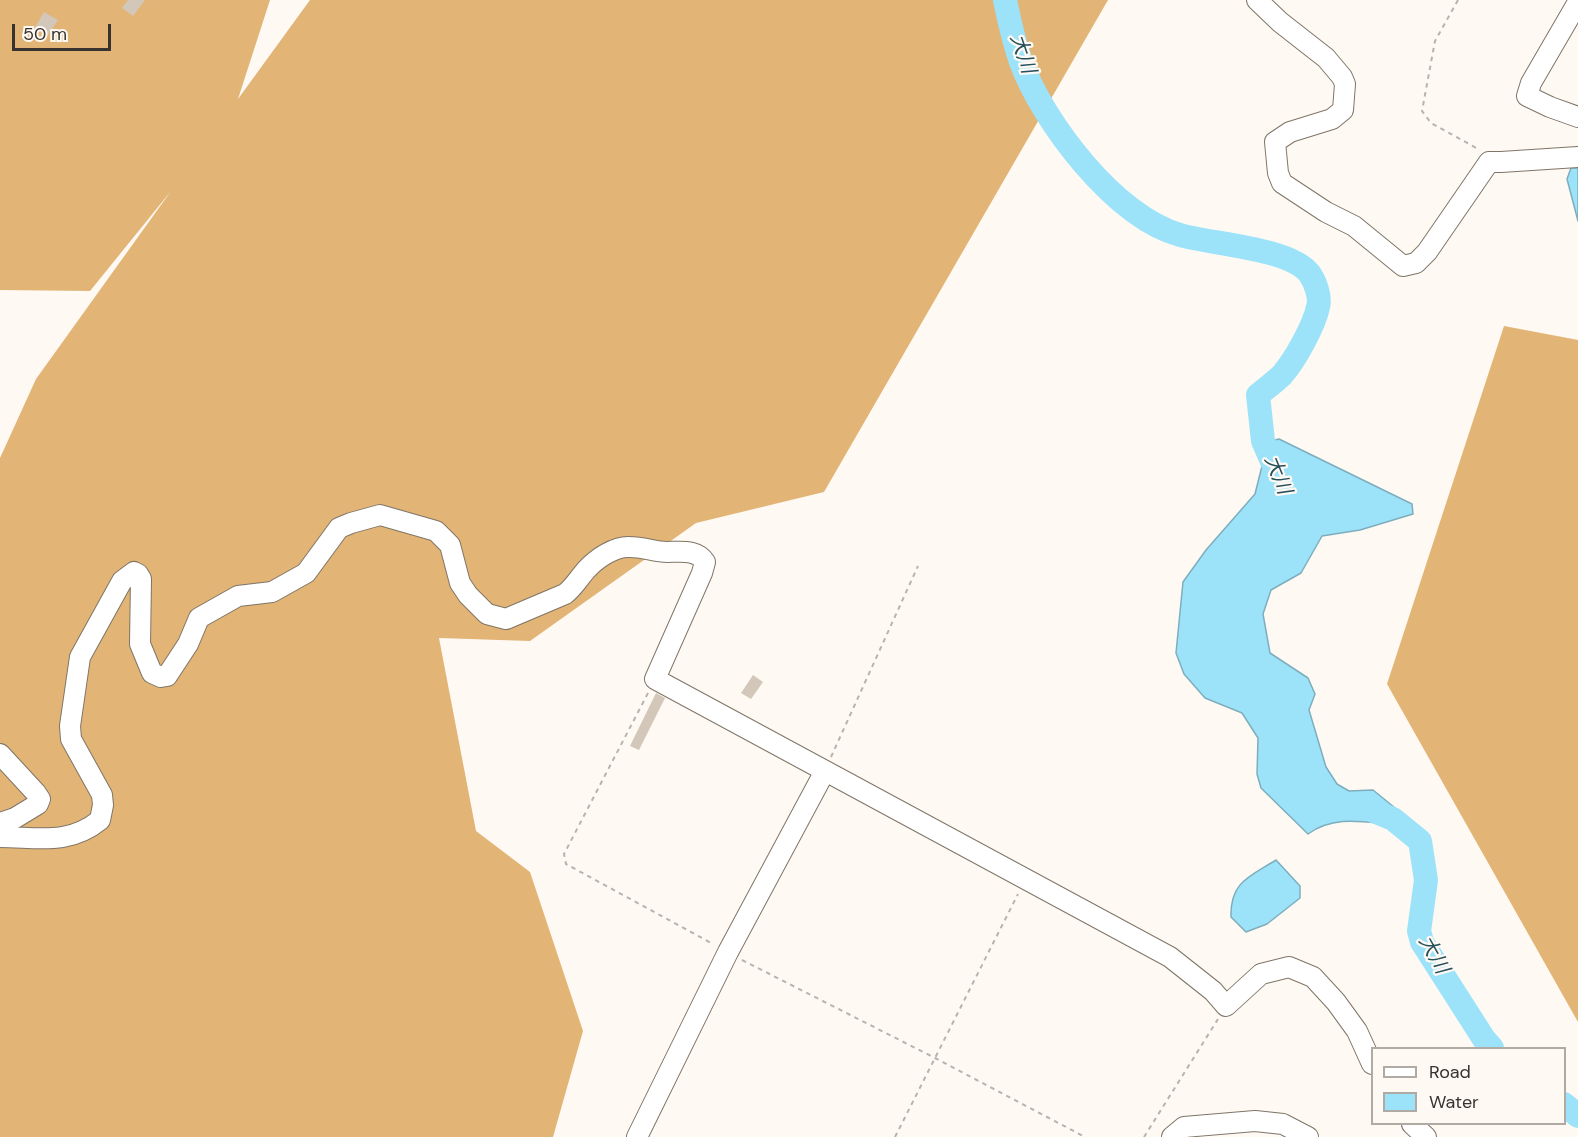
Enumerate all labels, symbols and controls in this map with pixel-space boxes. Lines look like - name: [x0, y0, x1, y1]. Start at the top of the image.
- scale bar: [15, 12, 114, 50]
- text: 50 m: [23, 22, 67, 46]
- water label: 大川: [1004, 31, 1040, 77]
- water label: 大川: [1258, 452, 1296, 498]
- water label: 大川: [1413, 932, 1453, 978]
- legend: [1371, 1047, 1566, 1125]
- text: Road: [1429, 1060, 1471, 1084]
- text: Water: [1429, 1090, 1479, 1114]

